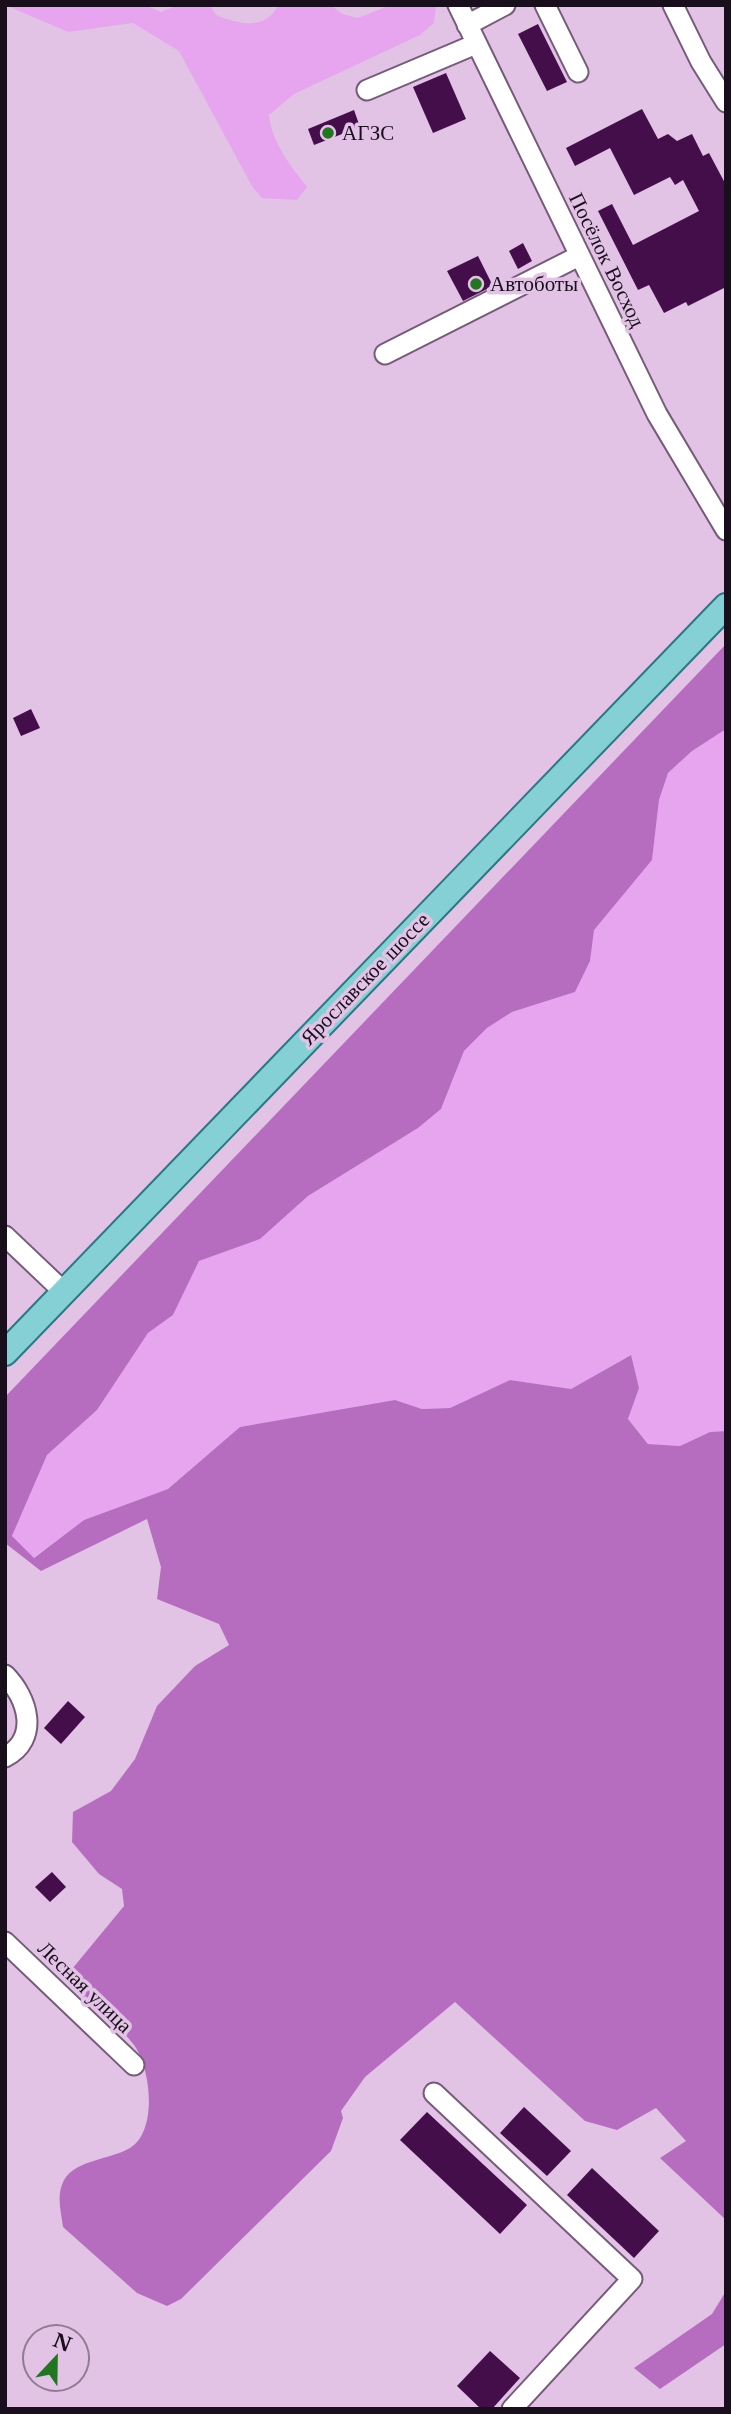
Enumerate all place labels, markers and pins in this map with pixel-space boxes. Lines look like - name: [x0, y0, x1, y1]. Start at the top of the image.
- place label: АГЗС: [342, 120, 394, 146]
- marker: АГЗС: [320, 125, 336, 141]
- place label: Автоботы: [490, 271, 578, 297]
- marker: Автоботы: [468, 276, 484, 292]

